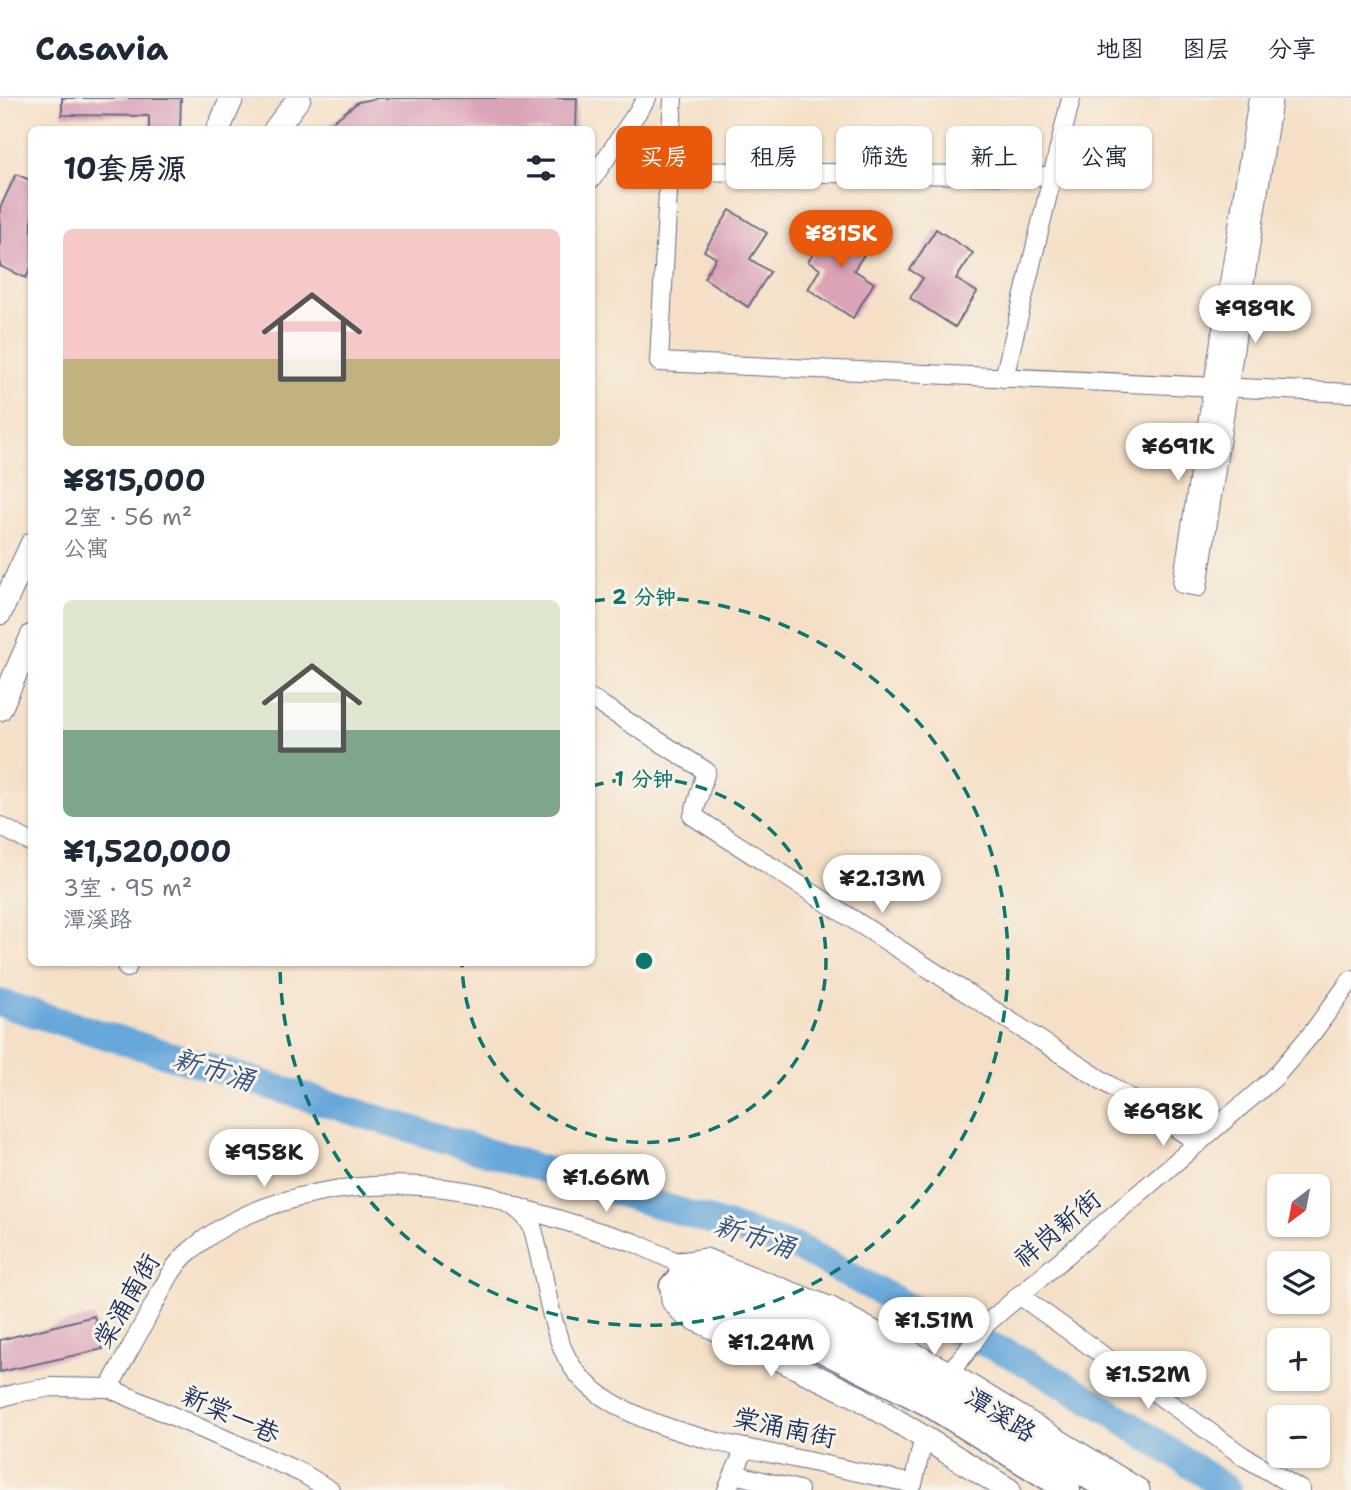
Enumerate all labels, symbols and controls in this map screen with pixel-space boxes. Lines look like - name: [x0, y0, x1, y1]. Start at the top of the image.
- text: Casavia: [35, 26, 168, 71]
- text: 地图: [1096, 33, 1144, 65]
- text: 图层: [1182, 33, 1230, 65]
- text: 分享: [1268, 33, 1316, 65]
- chip: 买房: [616, 126, 712, 189]
- chip: 租房: [726, 126, 822, 189]
- chip: 筛选: [836, 126, 932, 189]
- chip: 新上: [946, 126, 1042, 189]
- chip: 公寓: [1056, 126, 1152, 189]
- text: 10套房源: [63, 148, 187, 189]
- icon: filters: [522, 149, 560, 187]
- pin: ¥815K: [792, 211, 890, 270]
- text: ¥815K: [805, 218, 877, 248]
- icon: home: [249, 274, 375, 400]
- pin: ¥989K: [1206, 286, 1304, 345]
- text: ¥989K: [1215, 293, 1295, 323]
- pin: ¥691K: [1129, 424, 1227, 483]
- text: ¥691K: [1142, 431, 1214, 461]
- text: ¥815,000: [63, 460, 206, 501]
- text: 2室 · 56 m²: [63, 502, 192, 532]
- text: 公寓: [63, 533, 109, 563]
- text: 2 分钟: [612, 583, 676, 611]
- icon: home: [249, 645, 375, 771]
- text: 1 分钟: [615, 765, 673, 793]
- text: ¥1,520,000: [63, 831, 232, 872]
- pin: ¥2.13M: [825, 856, 939, 915]
- text: ¥2.13M: [839, 863, 925, 893]
- text: 3室 · 95 m²: [63, 873, 192, 903]
- text: 潭溪路: [63, 904, 132, 934]
- centre of rings: [632, 949, 656, 973]
- water label: 新市涌: [168, 1039, 261, 1100]
- pin: ¥698K: [1114, 1088, 1212, 1148]
- text: ¥698K: [1123, 1096, 1203, 1126]
- pin: ¥958K: [215, 1130, 313, 1189]
- text: ¥958K: [225, 1137, 303, 1167]
- pin: ¥1.66M: [549, 1154, 663, 1214]
- text: ¥1.66M: [562, 1162, 650, 1192]
- north arrow: [1267, 1174, 1330, 1237]
- map controls: [1267, 1174, 1330, 1468]
- street label: 祥岗新街: [1006, 1181, 1108, 1275]
- water label: 新市涌: [709, 1205, 802, 1267]
- street label: 棠涌南街: [85, 1246, 167, 1354]
- button: layers: [1267, 1251, 1330, 1314]
- pin: ¥1.51M: [877, 1298, 991, 1357]
- text: ¥1.51M: [894, 1305, 974, 1335]
- pin: ¥1.24M: [714, 1320, 828, 1379]
- text: ¥1.24M: [728, 1327, 814, 1357]
- button: +: [1267, 1328, 1330, 1391]
- pin: ¥1.52M: [1091, 1352, 1205, 1411]
- text: ¥1.52M: [1106, 1359, 1190, 1389]
- street label: 新棠一巷: [176, 1377, 286, 1451]
- street label: 潭溪路: [959, 1378, 1043, 1450]
- street label: 棠涌南街: [730, 1399, 840, 1455]
- button: −: [1267, 1405, 1330, 1468]

